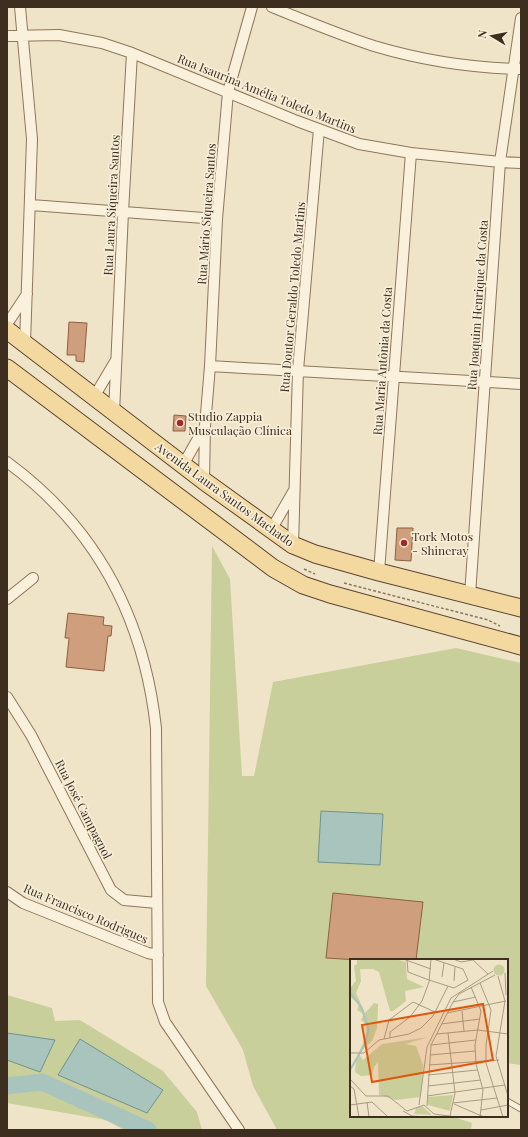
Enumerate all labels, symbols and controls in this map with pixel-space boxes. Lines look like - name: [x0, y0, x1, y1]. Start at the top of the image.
- north arrow: [472, 16, 512, 56]
- text: N: [474, 29, 490, 39]
- street label: Rua Isaurina Amélia Toledo Martins: [175, 50, 359, 136]
- street label: Rua Laura Siqueira Santos: [99, 134, 123, 276]
- street label: Rua Mário Siqueira Santos: [193, 143, 219, 285]
- street label: Rua Doutor Geraldo Toledo Martins: [276, 201, 308, 393]
- street label: Rua Joaquim Henrique da Costa: [463, 219, 491, 391]
- street label: Rua Maria Antônia da Costa: [369, 286, 395, 436]
- place label: Studio Zappia Musculação Clínica: [188, 408, 292, 438]
- marker: Studio Zappia Musculação Clínica: [175, 418, 185, 428]
- street label: Avenida Laura Santos Machado: [152, 438, 298, 550]
- place label: Tork Motos - Shineray: [412, 528, 473, 558]
- marker: Tork Motos - Shineray: [399, 538, 409, 548]
- street label: Rua José Campagnol: [52, 757, 116, 862]
- street label: Rua Francisco Rodrigues: [21, 879, 151, 947]
- inset map: [350, 959, 508, 1117]

